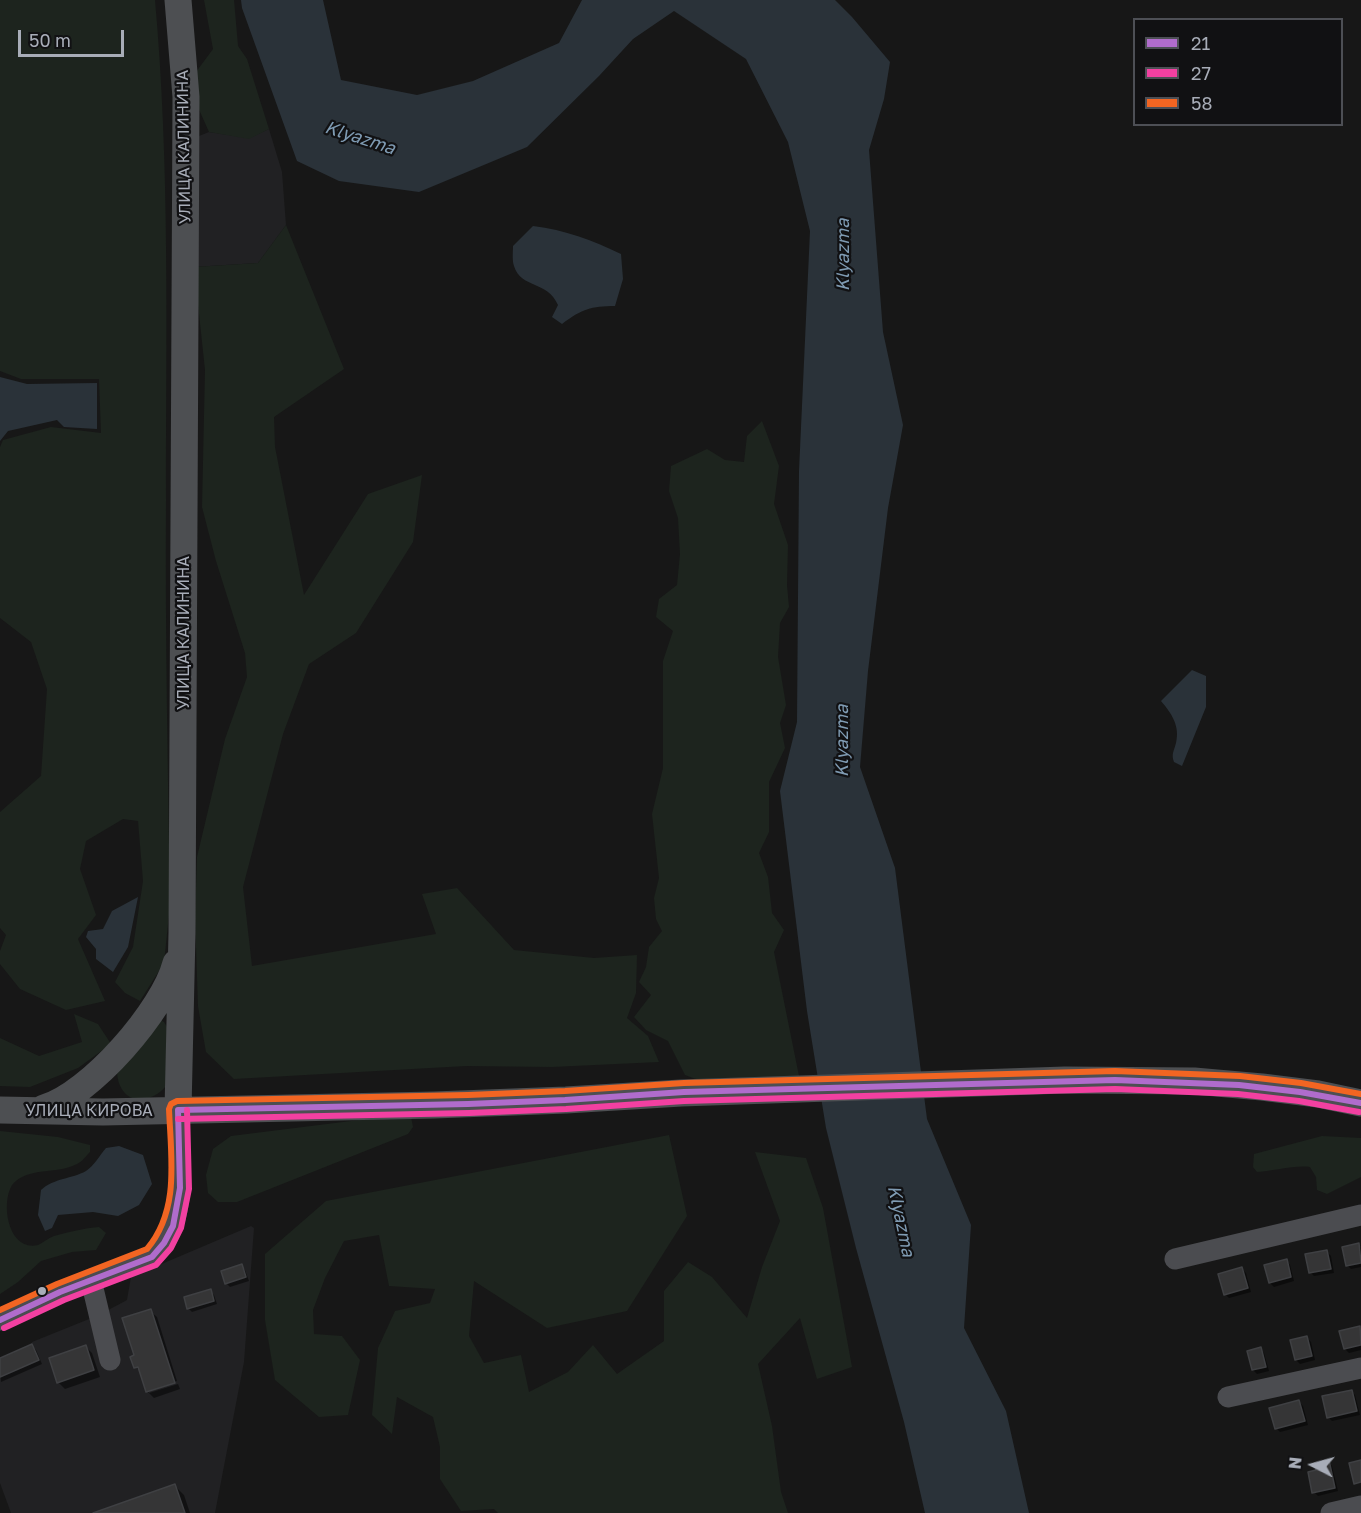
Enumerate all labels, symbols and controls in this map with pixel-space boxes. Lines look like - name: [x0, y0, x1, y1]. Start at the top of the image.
- scale bar: [21, 18, 128, 56]
- legend: [1133, 18, 1343, 126]
- text: 50 m: [29, 29, 71, 51]
- text: 21: [1191, 32, 1210, 54]
- text: 27: [1191, 62, 1211, 84]
- street label: УЛИЦА КАЛИНИНА: [173, 70, 195, 224]
- text: 58: [1191, 92, 1212, 114]
- water label: Klyazma: [322, 117, 398, 159]
- water label: Klyazma: [832, 219, 854, 291]
- street label: УЛИЦА КАЛИНИНА: [174, 556, 194, 710]
- water label: Klyazma: [831, 705, 853, 777]
- street label: УЛИЦА КИРОВА: [25, 1101, 153, 1121]
- water label: Klyazma: [883, 1183, 919, 1259]
- unlabelled marker: [36, 1285, 48, 1297]
- north arrow: [1283, 1435, 1343, 1495]
- text: N: [1285, 1456, 1306, 1470]

